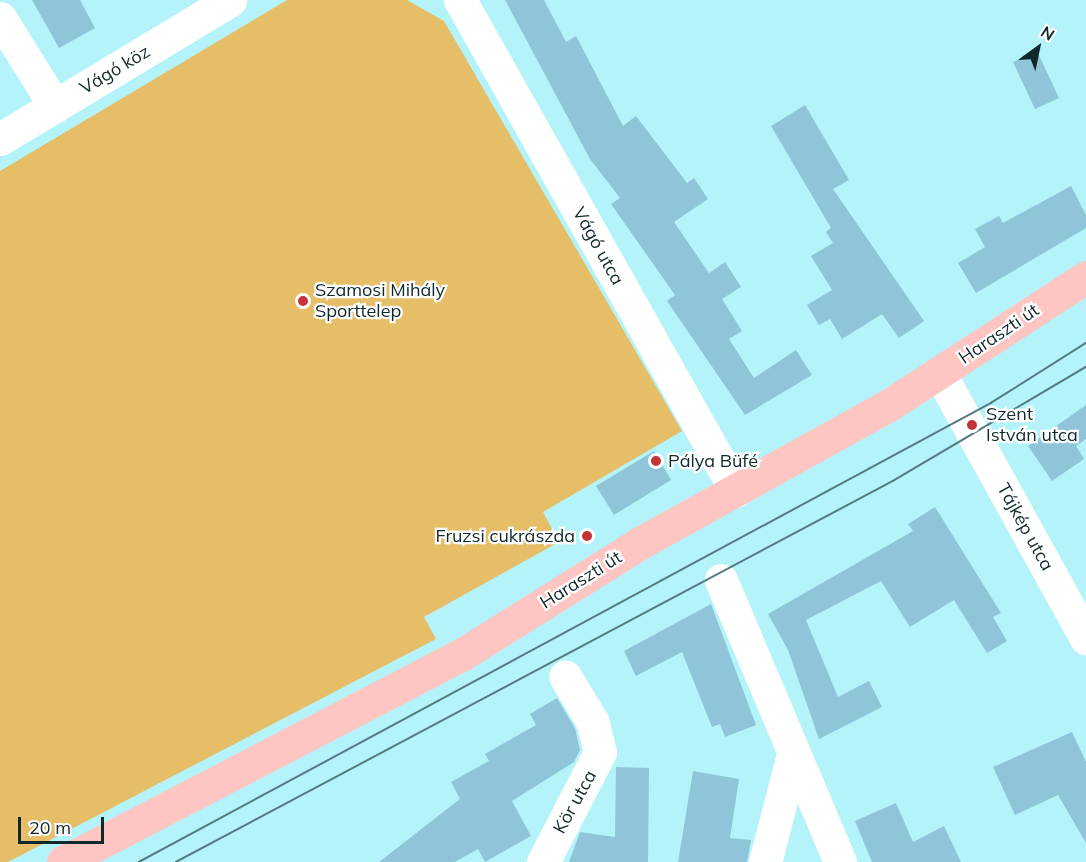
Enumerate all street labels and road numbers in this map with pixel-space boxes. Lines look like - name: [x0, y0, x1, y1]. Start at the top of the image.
- street label: Vágó köz: [76, 41, 154, 99]
- street label: Vágó utca: [568, 203, 628, 289]
- street label: Haraszti út: [955, 299, 1043, 369]
- street label: Tájkép utca: [992, 480, 1058, 574]
- street label: Haraszti út: [536, 546, 626, 614]
- street label: Kör utca: [549, 767, 601, 837]

